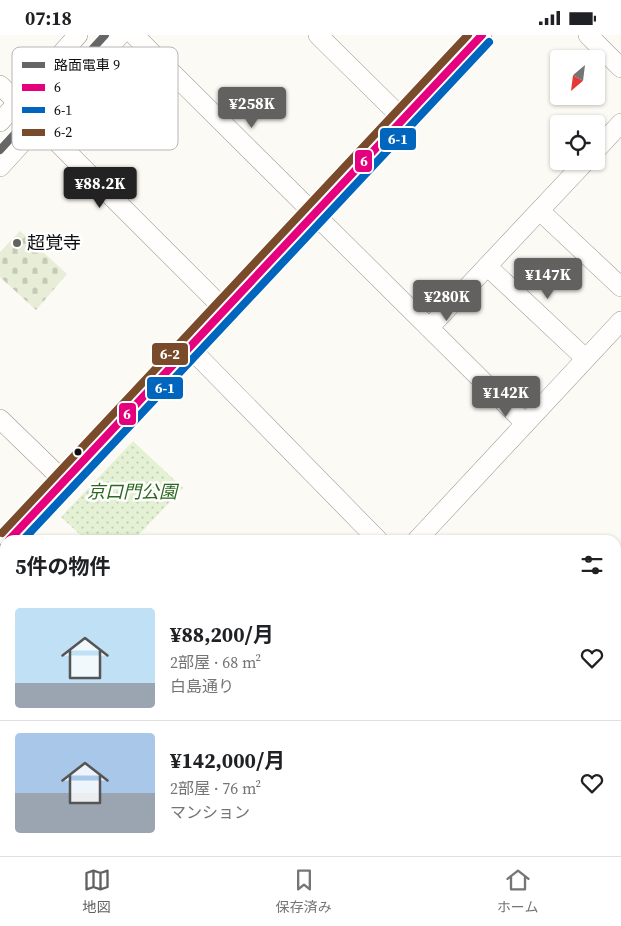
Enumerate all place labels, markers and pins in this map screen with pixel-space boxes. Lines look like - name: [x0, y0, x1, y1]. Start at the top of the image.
- pin: ¥258K: [217, 87, 287, 129]
- pin: ¥88.2K: [59, 167, 141, 209]
- place label: 超覚寺: [27, 230, 81, 255]
- marker: 超覚寺: [11, 237, 23, 249]
- pin: ¥147K: [513, 257, 583, 300]
- pin: ¥280K: [412, 279, 482, 322]
- pin: ¥142K: [471, 375, 541, 418]
- unlabelled marker: [73, 447, 83, 457]

